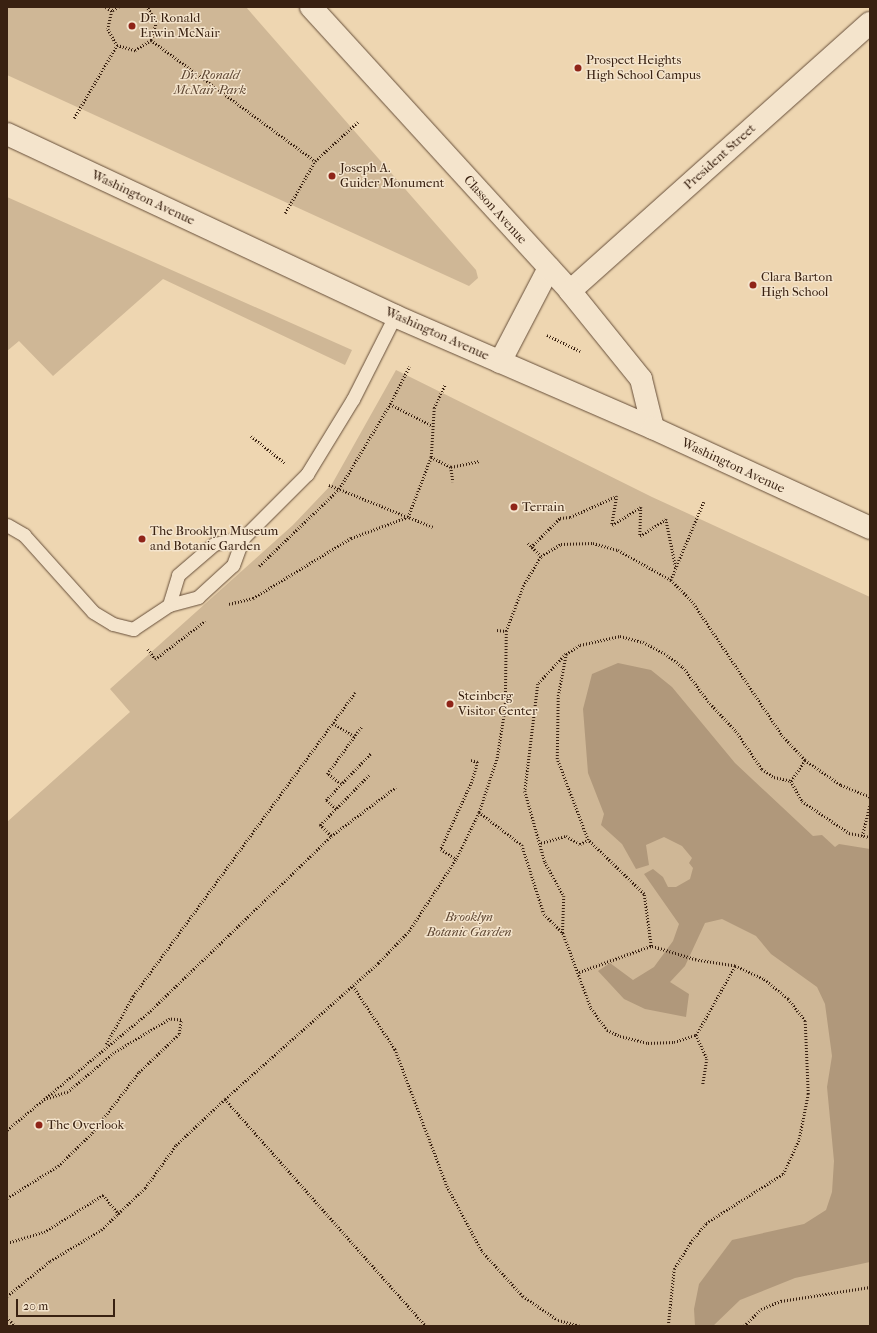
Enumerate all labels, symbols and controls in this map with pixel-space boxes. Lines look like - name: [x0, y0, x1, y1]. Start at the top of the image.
- place label: Dr. Ronald Erwin McNair: [140, 11, 220, 42]
- marker: Dr. Ronald Erwin McNair: [127, 21, 137, 31]
- place label: Prospect Heights High School Campus: [586, 53, 701, 84]
- marker: Prospect Heights High School Campus: [573, 63, 583, 73]
- park label: Dr. Ronald McNair Park: [174, 68, 246, 99]
- street label: President Street: [681, 121, 759, 193]
- place label: Joseph A. Guider Monument: [340, 161, 444, 192]
- street label: Washington Avenue: [89, 167, 197, 229]
- marker: Joseph A. Guider Monument: [327, 171, 337, 181]
- street label: Classon Avenue: [460, 173, 530, 247]
- place label: Clara Barton High School: [761, 270, 832, 301]
- marker: Clara Barton High School: [748, 280, 758, 290]
- street label: Washington Avenue: [383, 304, 491, 364]
- street label: Washington Avenue: [679, 435, 787, 497]
- place label: Terrain: [522, 499, 565, 515]
- marker: Terrain: [509, 502, 519, 512]
- place label: The Brooklyn Museum and Botanic Garden: [150, 524, 278, 555]
- marker: The Brooklyn Museum and Botanic Garden: [137, 534, 147, 544]
- place label: Steinberg Visitor Center: [458, 689, 538, 720]
- marker: Steinberg Visitor Center: [445, 699, 455, 709]
- park label: Brooklyn Botanic Garden: [427, 910, 511, 941]
- place label: The Overlook: [47, 1117, 124, 1133]
- marker: The Overlook: [34, 1120, 44, 1130]
- scale bar: [18, 1291, 117, 1317]
- text: 20 m: [23, 1299, 48, 1313]

